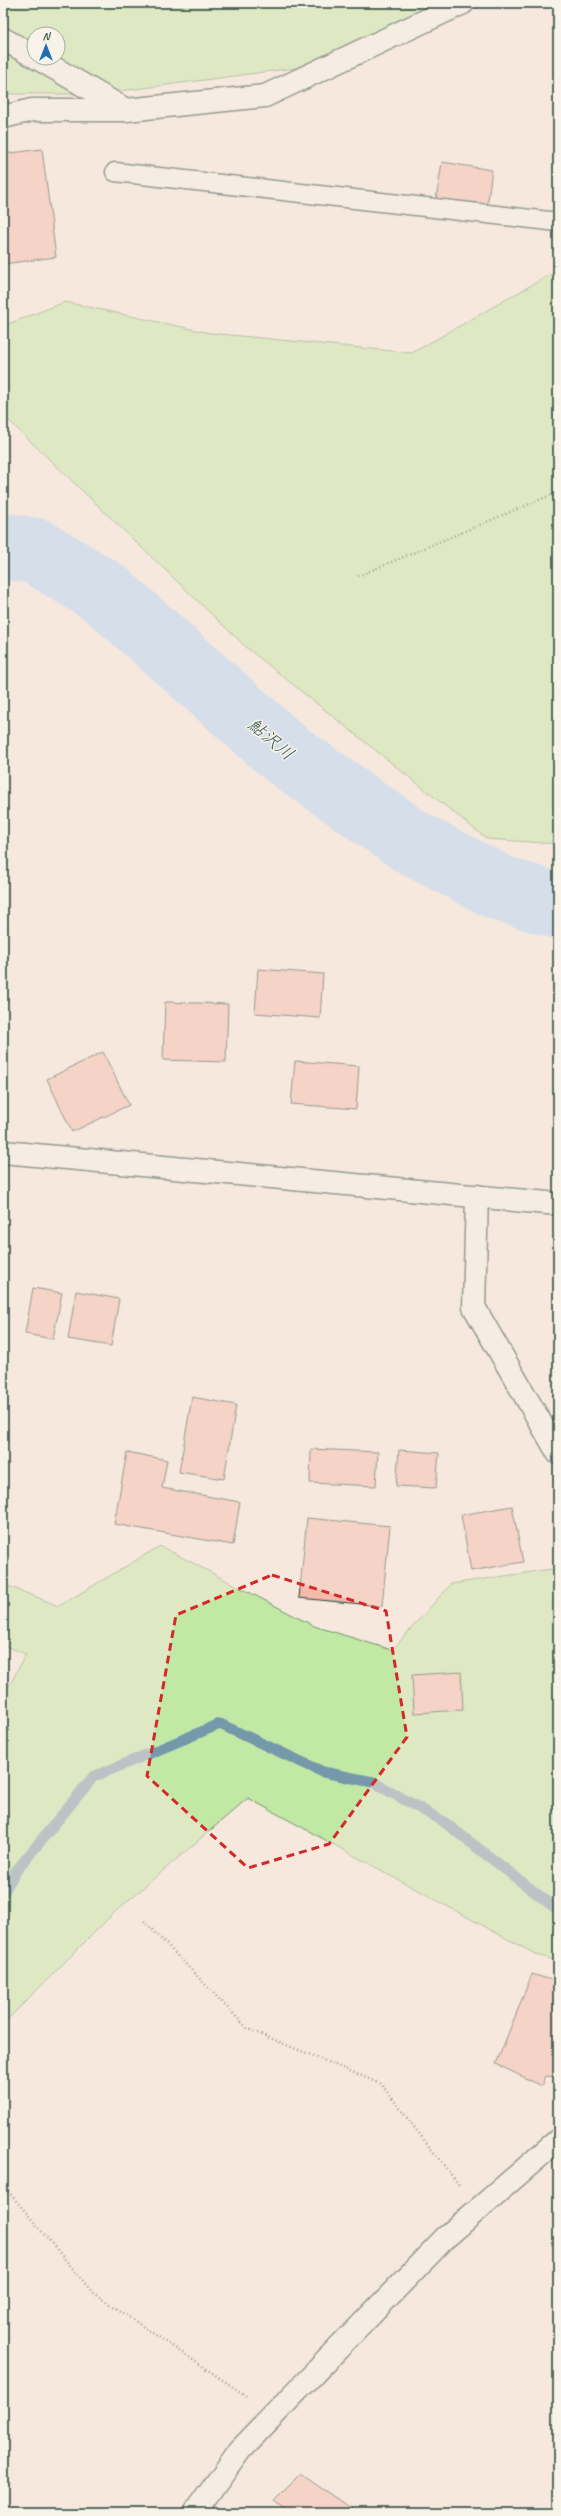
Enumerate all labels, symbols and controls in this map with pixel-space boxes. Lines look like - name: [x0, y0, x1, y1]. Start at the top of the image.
- north arrow: [26, 26, 66, 66]
- text: N: [43, 29, 52, 43]
- water label: 鮎沢川: [243, 713, 299, 765]

